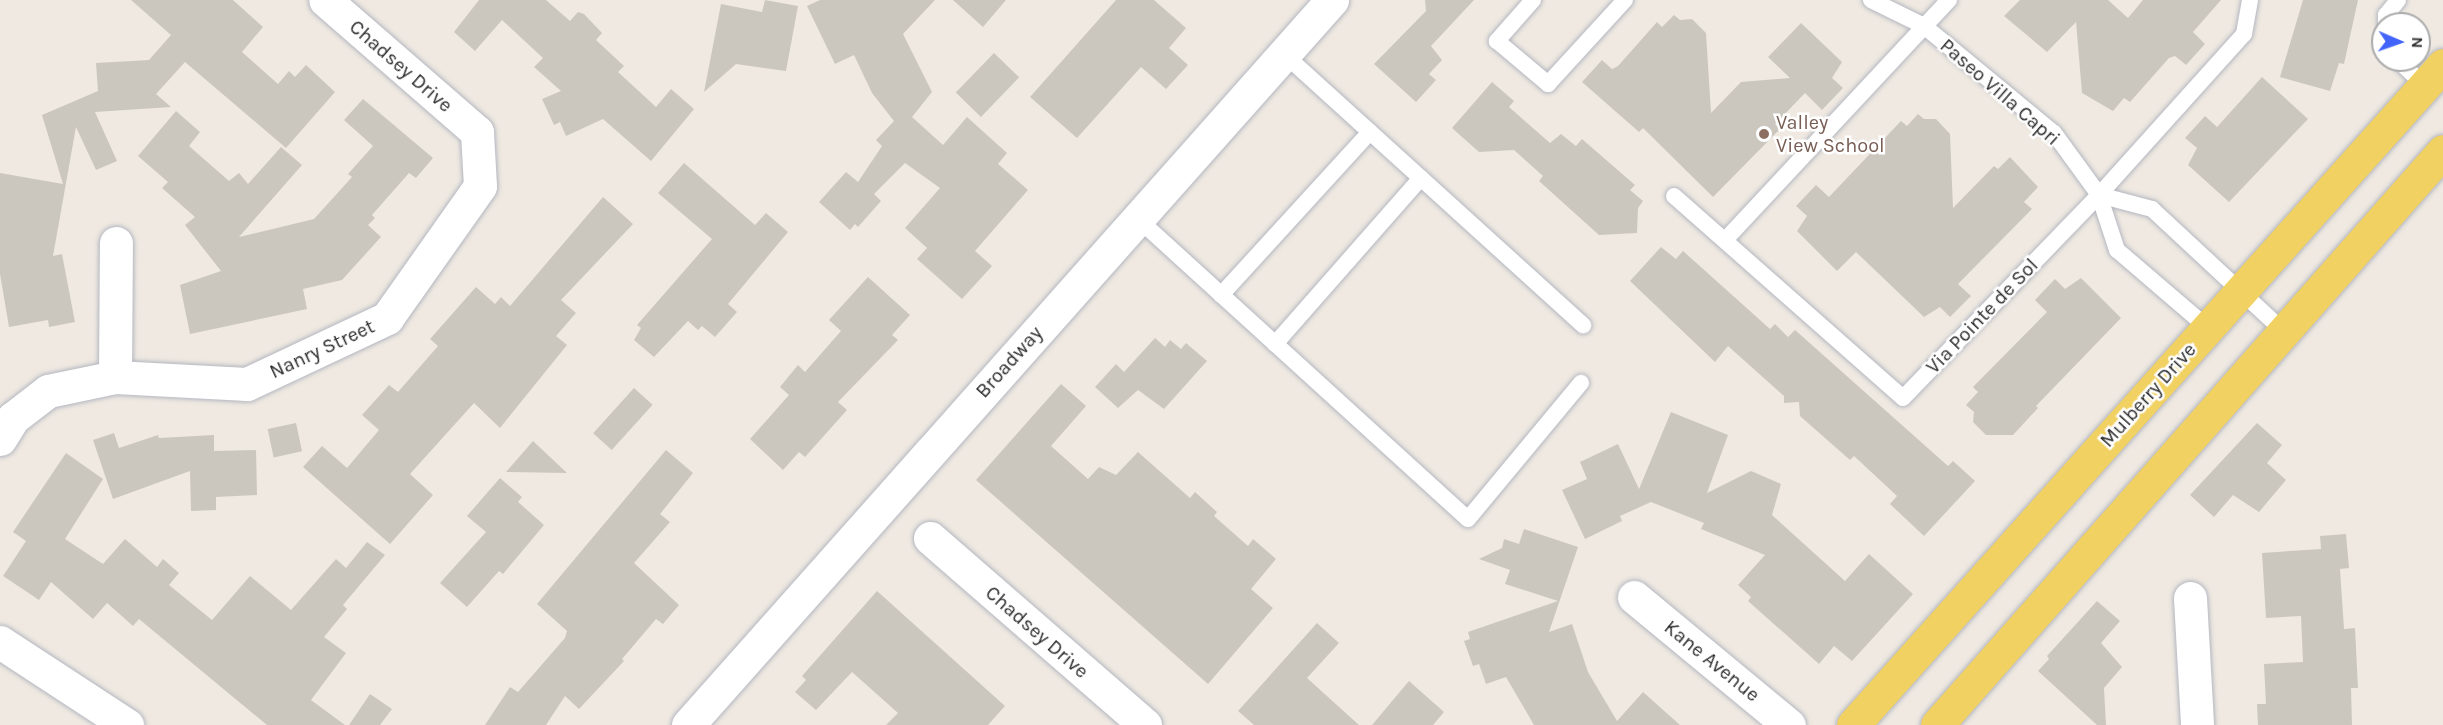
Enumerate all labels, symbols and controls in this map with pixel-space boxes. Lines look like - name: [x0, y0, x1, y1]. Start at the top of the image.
- north arrow: [2371, 12, 2431, 72]
- street label: Chadsey Drive: [345, 15, 457, 117]
- street label: Paseo Villa Capri: [1935, 33, 2065, 151]
- text: N: [2408, 36, 2427, 49]
- place label: Valley View School: [1776, 110, 1885, 157]
- marker: Valley View School: [1757, 127, 1771, 141]
- street label: Via Pointe de Sol: [1921, 253, 2043, 379]
- street label: Nanry Street: [266, 314, 378, 384]
- street label: Broadway: [971, 321, 1047, 403]
- street label: Mulberry Drive: [2095, 338, 2201, 452]
- street label: Chadsey Drive: [981, 581, 1093, 683]
- street label: Kane Avenue: [1659, 615, 1765, 707]

